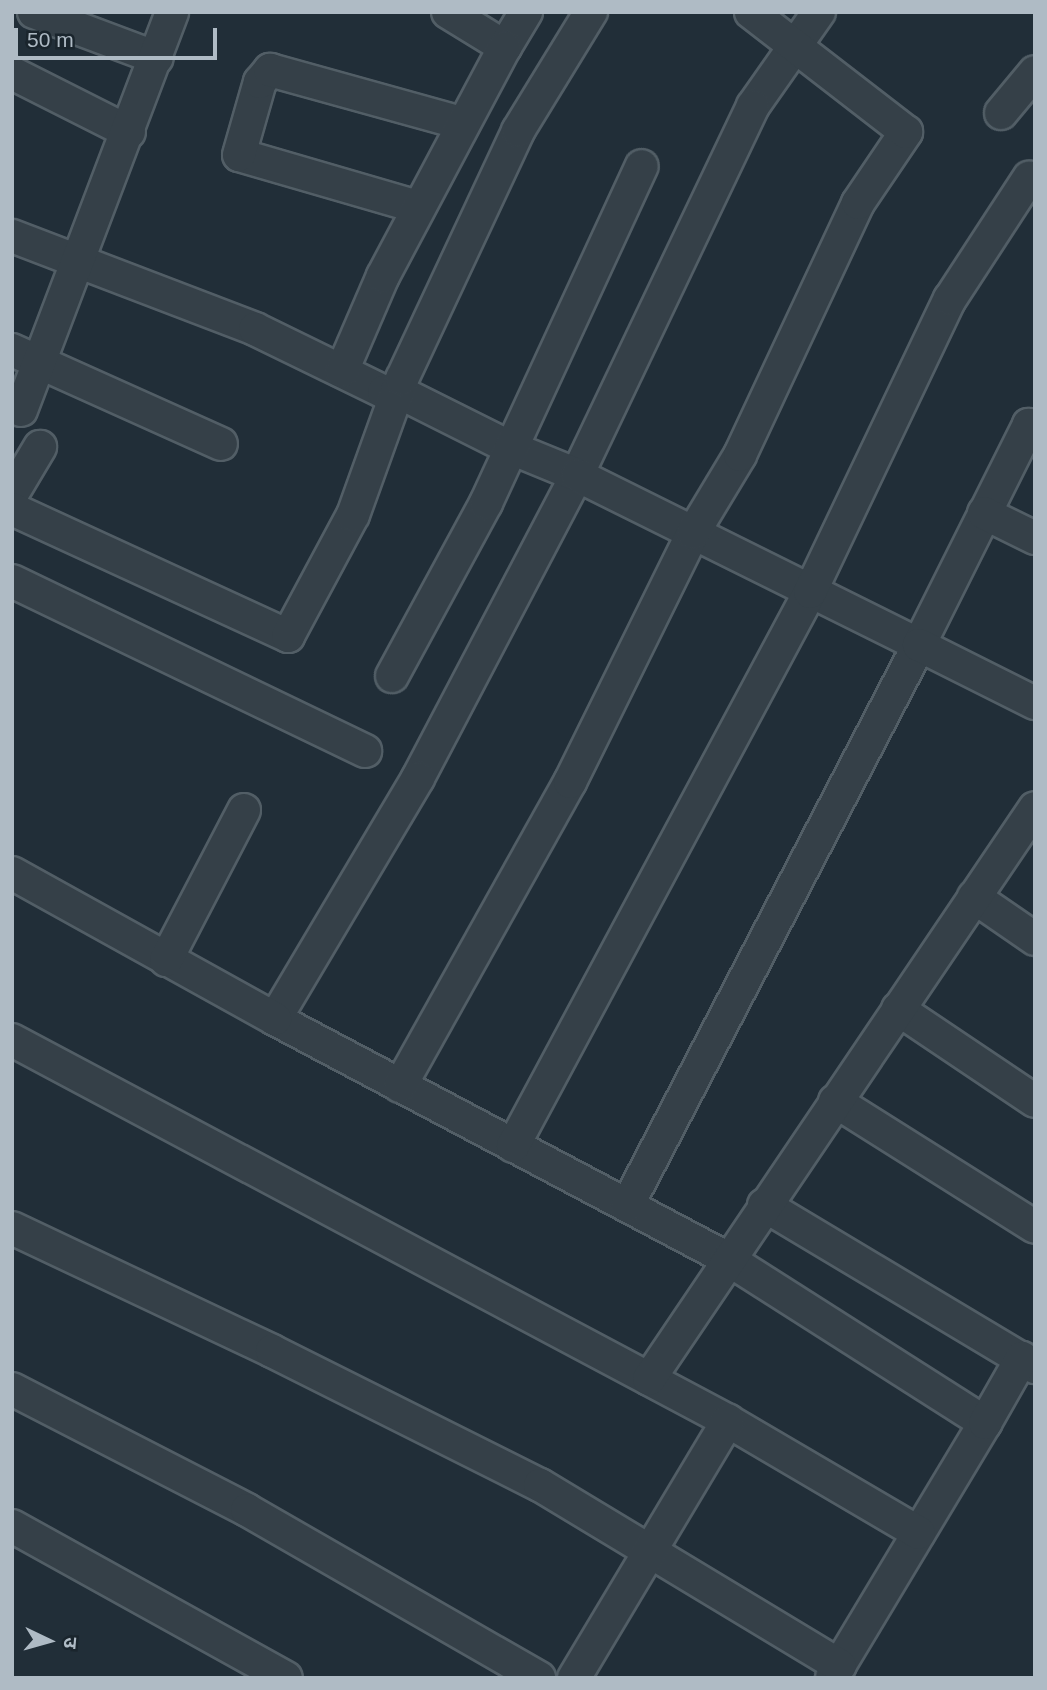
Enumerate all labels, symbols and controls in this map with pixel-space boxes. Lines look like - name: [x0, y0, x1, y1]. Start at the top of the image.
- scale bar: [18, 14, 220, 58]
- text: 50 m: [27, 28, 74, 51]
- north arrow: [14, 1606, 84, 1676]
- text: उ: [59, 1636, 81, 1649]

